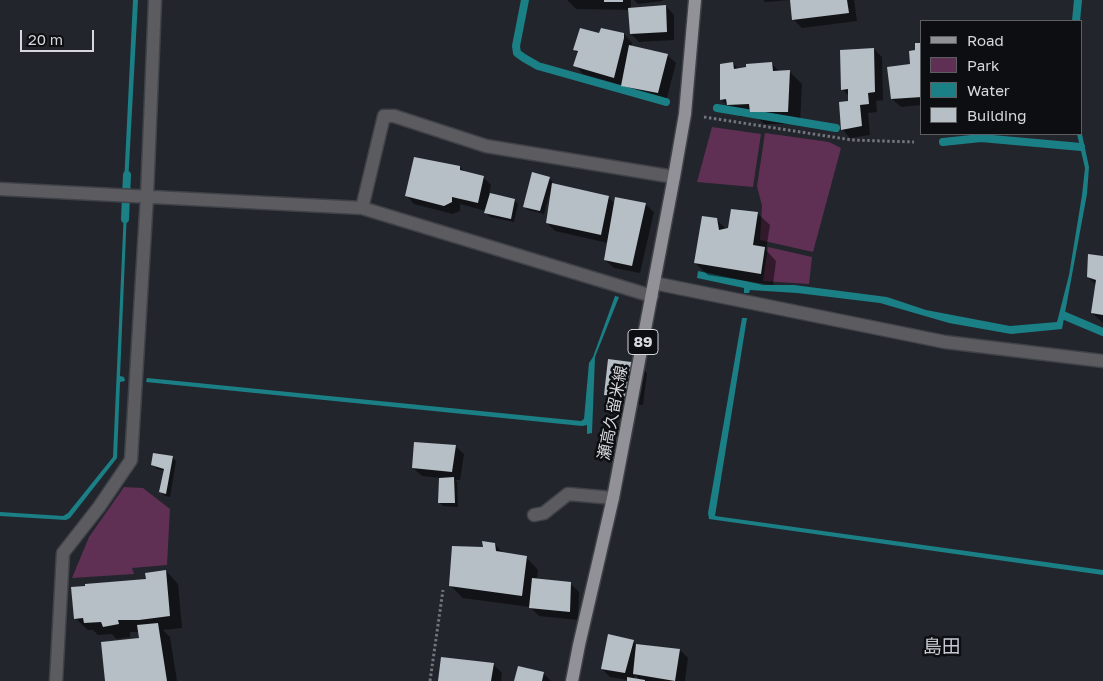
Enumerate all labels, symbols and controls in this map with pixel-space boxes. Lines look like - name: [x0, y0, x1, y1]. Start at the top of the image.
- scale bar: [22, 20, 96, 52]
- legend: [920, 20, 1083, 135]
- text: 20 m: [28, 30, 63, 48]
- text: Road: [967, 31, 1004, 49]
- text: Park: [967, 56, 999, 74]
- text: Water: [967, 81, 1010, 99]
- text: Building: [967, 106, 1027, 124]
- road number: 89: [628, 330, 658, 354]
- street label: 瀬高久留米線: [594, 364, 632, 462]
- district label: 島田: [923, 636, 961, 658]

